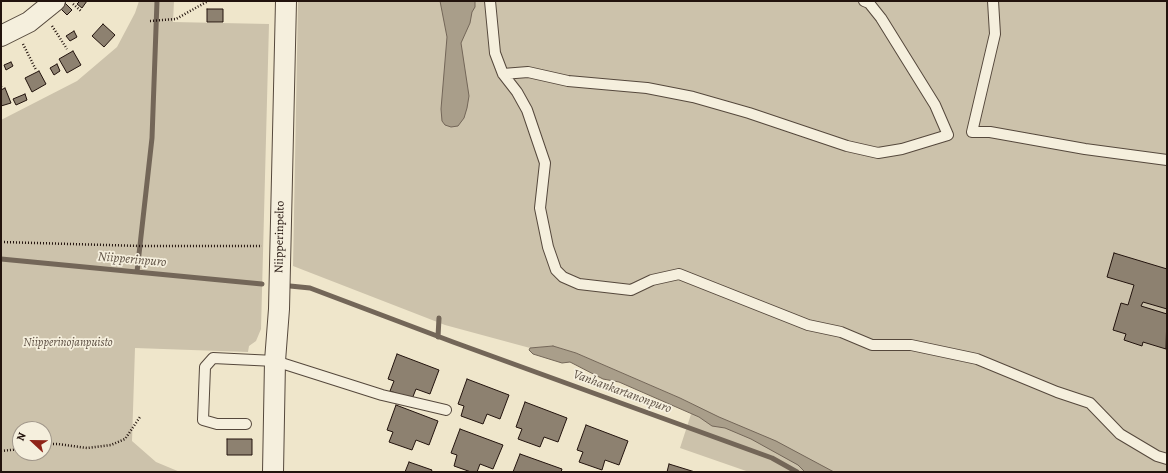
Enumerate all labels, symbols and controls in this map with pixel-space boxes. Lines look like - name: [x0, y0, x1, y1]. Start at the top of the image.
- street label: Niipperinpelto: [272, 201, 288, 273]
- water label: Niipperinpuro: [97, 249, 167, 271]
- park label: Niipperinojanpuisto: [23, 336, 113, 350]
- water label: Vanhankartanonpuro: [571, 367, 673, 417]
- north arrow: [12, 421, 52, 461]
- text: N: [13, 430, 30, 443]

